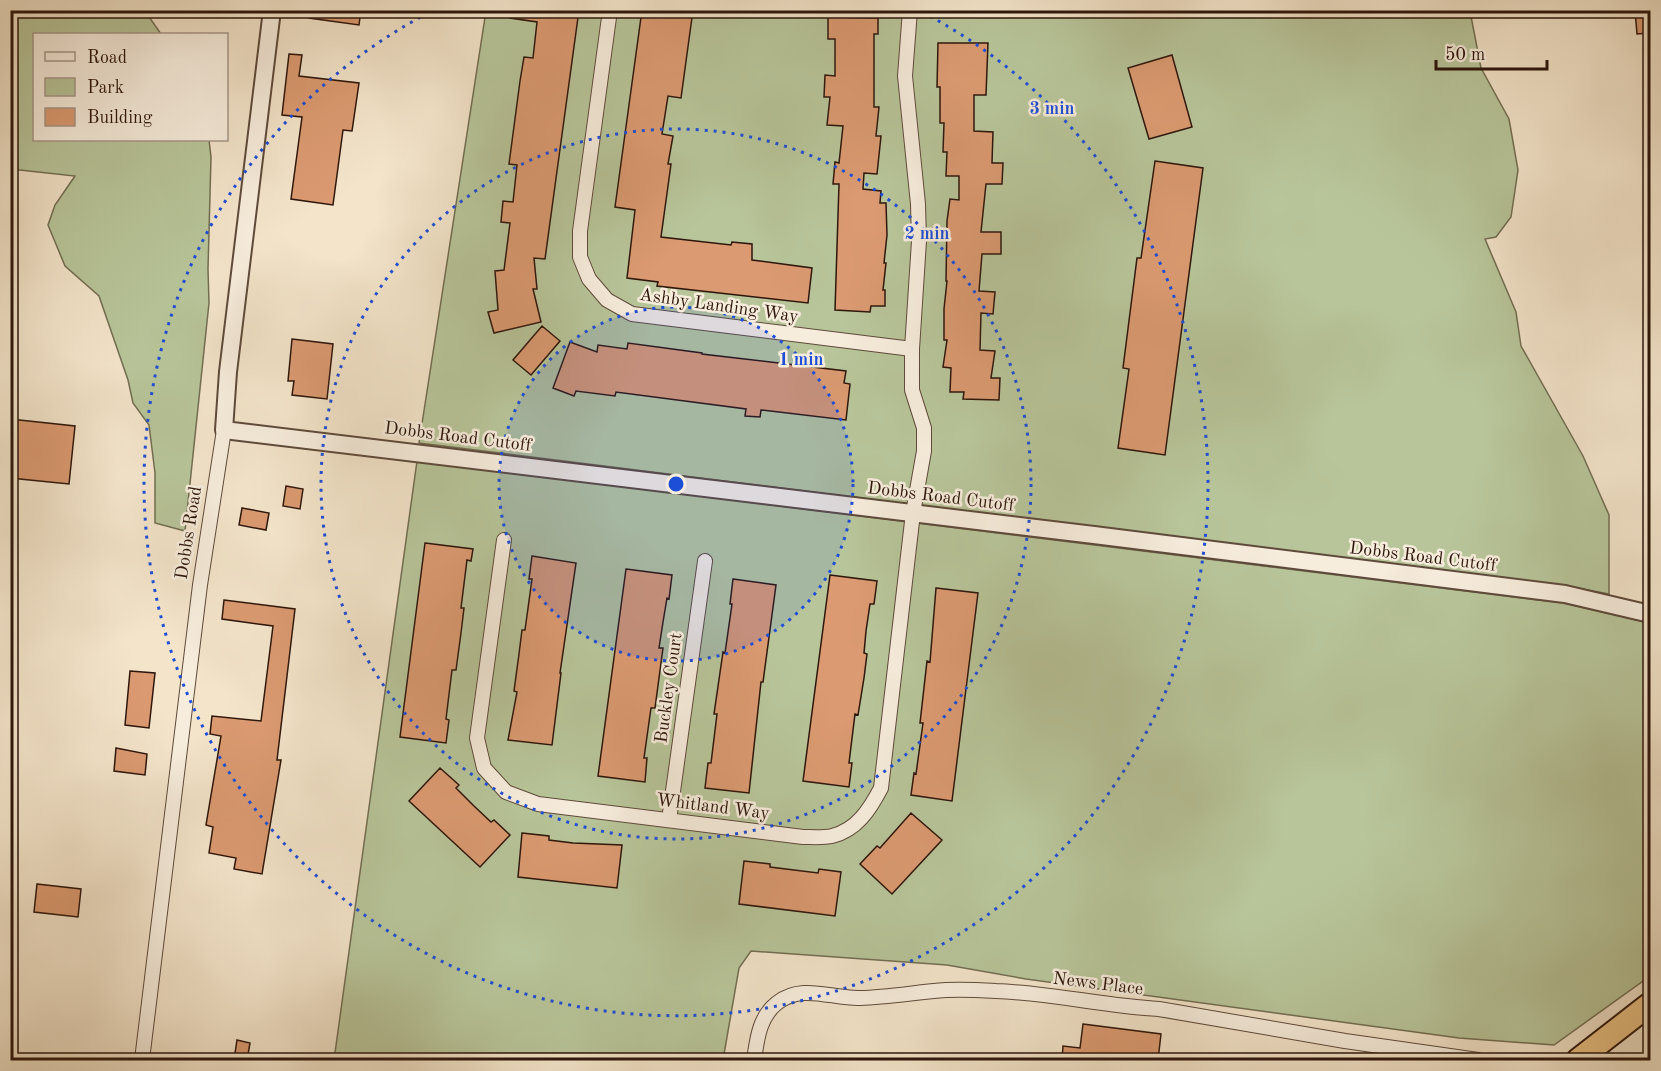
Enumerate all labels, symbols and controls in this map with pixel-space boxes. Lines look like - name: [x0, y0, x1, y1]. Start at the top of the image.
- legend: [33, 33, 228, 141]
- scale bar: [1436, 33, 1547, 71]
- text: 50 m: [1445, 46, 1485, 64]
- text: Road: [87, 49, 127, 67]
- text: Park: [87, 79, 124, 97]
- text: 3 min: [1029, 100, 1075, 118]
- text: Building: [87, 109, 153, 127]
- text: 2 min: [904, 225, 950, 243]
- street label: Ashby Landing Way: [638, 286, 800, 326]
- text: 1 min: [778, 351, 824, 369]
- street label: Dobbs Road Cutoff: [383, 419, 534, 455]
- centre of rings: [666, 474, 686, 494]
- street label: Dobbs Road Cutoff: [866, 479, 1017, 515]
- street label: Dobbs Road: [173, 485, 205, 581]
- street label: Dobbs Road Cutoff: [1348, 539, 1499, 575]
- street label: Buckley Court: [652, 632, 686, 744]
- street label: Whitland Way: [655, 791, 771, 823]
- street label: News Place: [1052, 970, 1144, 998]

